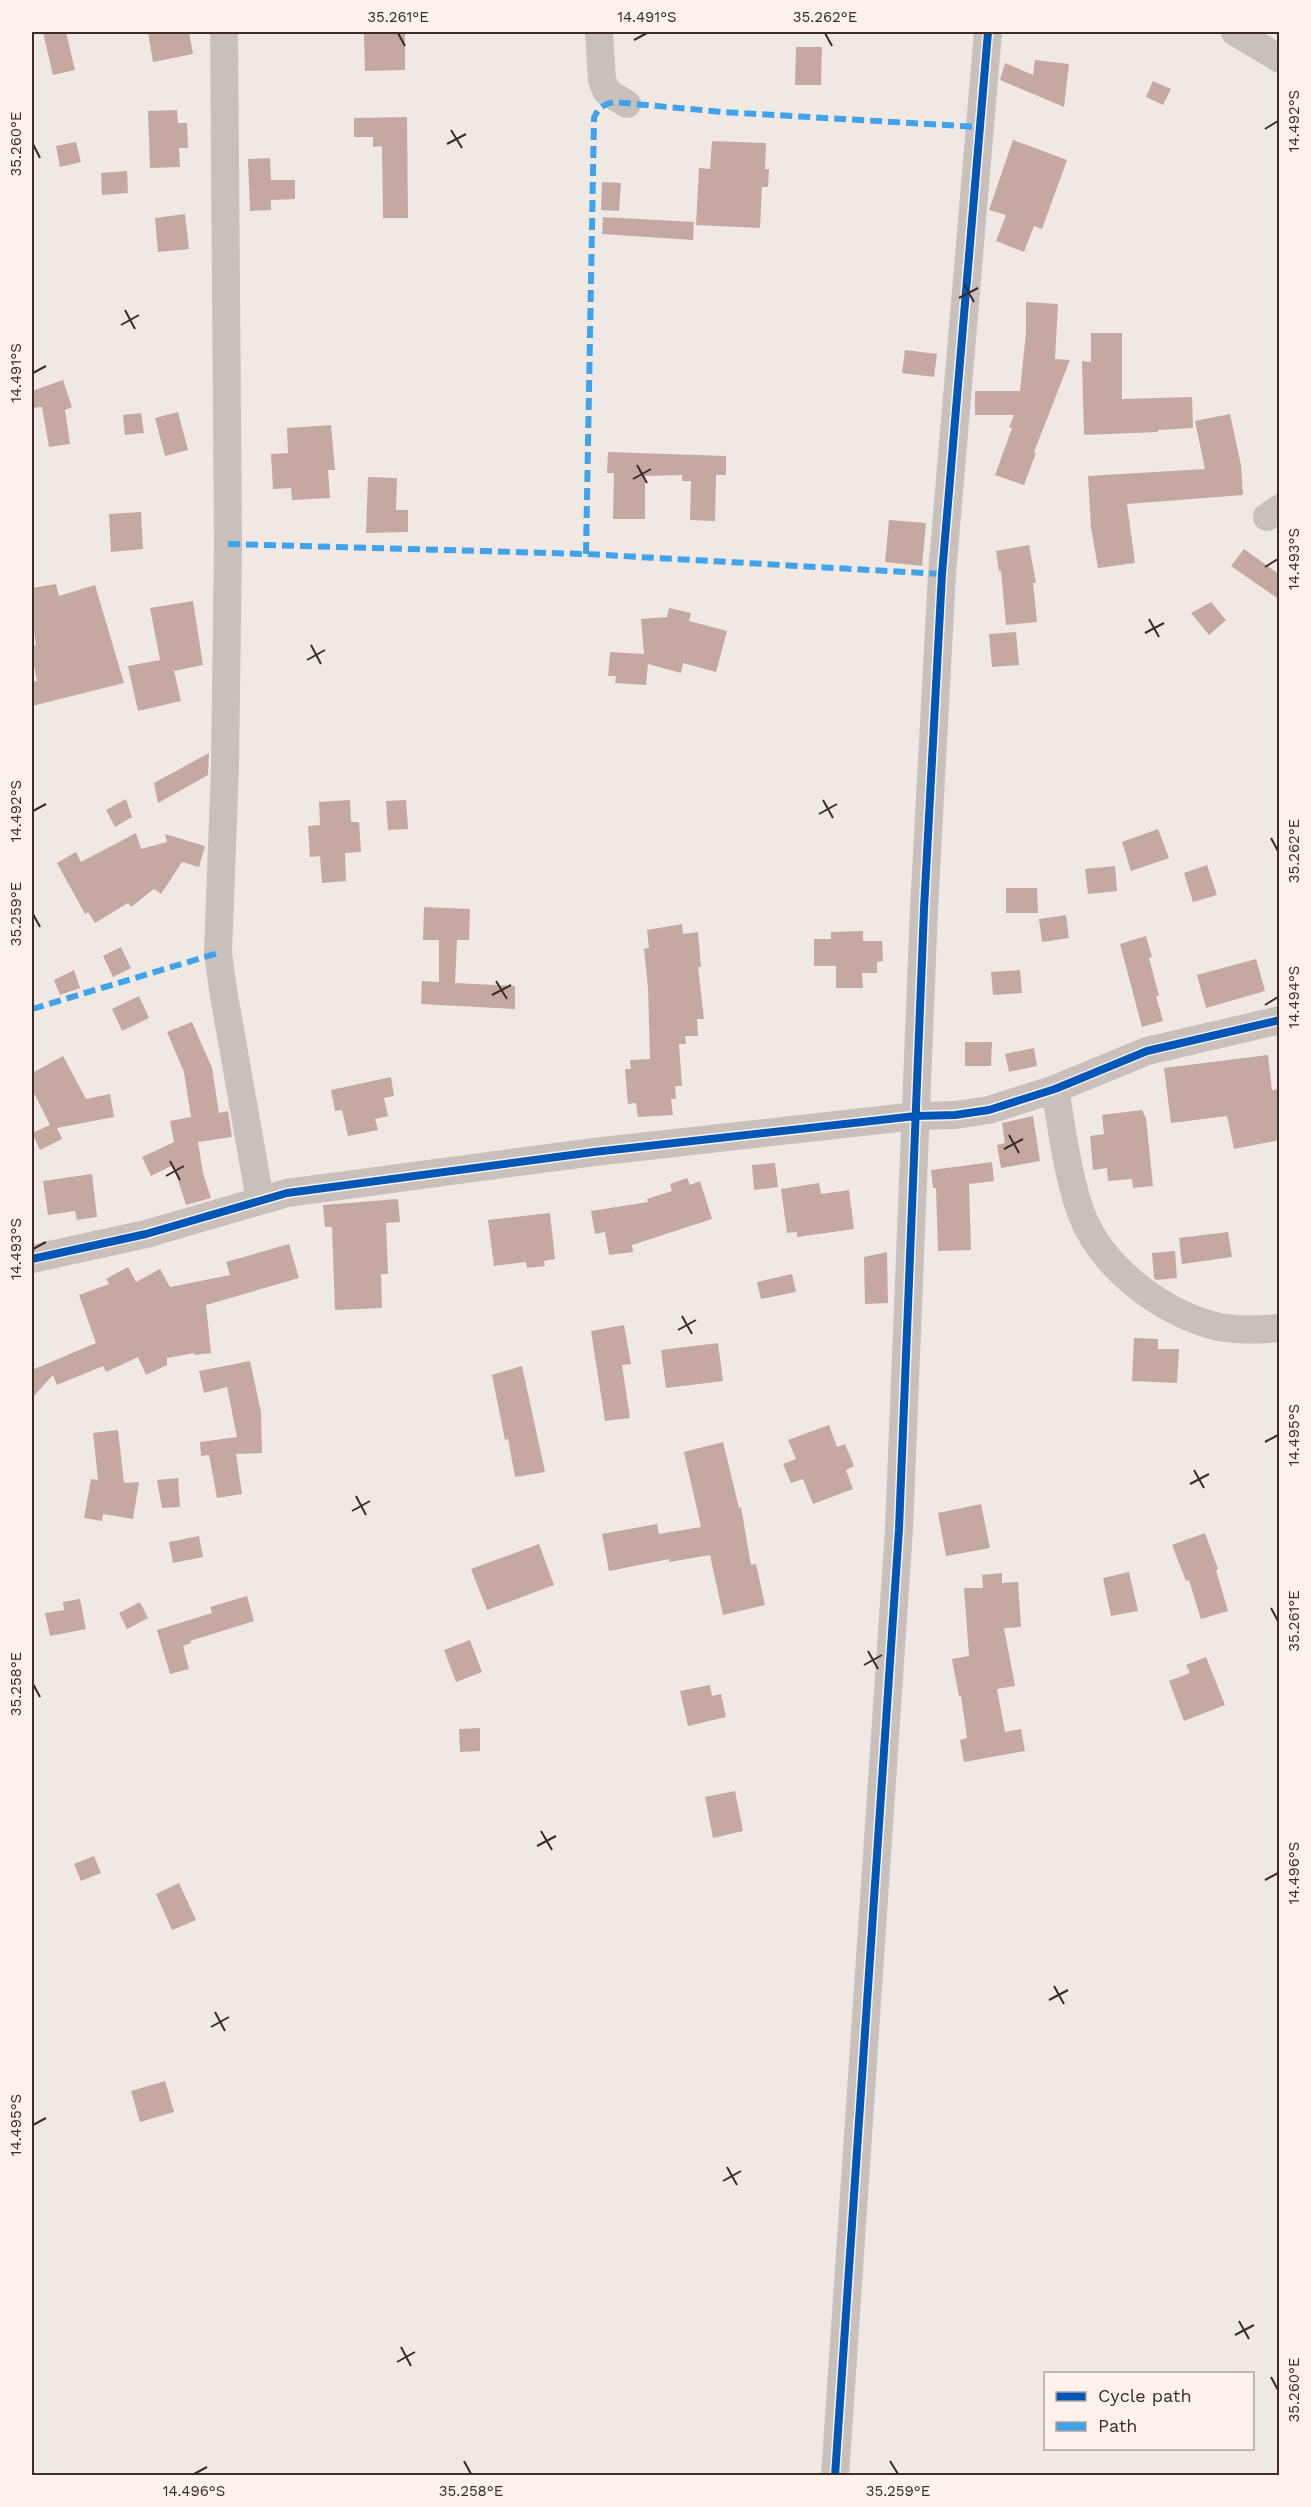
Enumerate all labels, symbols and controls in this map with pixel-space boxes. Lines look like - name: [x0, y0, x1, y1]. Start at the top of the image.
- text: 35.261°E: [367, 8, 429, 26]
- text: 14.491°S: [617, 8, 677, 26]
- text: 35.262°E: [793, 8, 857, 26]
- text: 14.492°S: [1285, 90, 1303, 152]
- text: 35.260°E: [7, 111, 25, 177]
- text: 14.491°S: [7, 343, 25, 403]
- text: 14.493°S: [1285, 528, 1303, 590]
- text: 14.492°S: [7, 780, 25, 842]
- text: 35.262°E: [1285, 819, 1303, 883]
- text: 35.259°E: [7, 882, 25, 946]
- text: 14.494°S: [1285, 966, 1303, 1028]
- text: 14.493°S: [7, 1218, 25, 1280]
- text: 14.495°S: [1285, 1404, 1303, 1466]
- text: 35.261°E: [1285, 1590, 1303, 1652]
- text: 35.258°E: [7, 1652, 25, 1716]
- text: 14.496°S: [1285, 1842, 1303, 1904]
- text: 14.495°S: [7, 2094, 25, 2156]
- text: 35.260°E: [1285, 2357, 1303, 2423]
- legend: [1044, 2372, 1254, 2450]
- text: Cycle path: [1098, 2385, 1192, 2406]
- text: Path: [1098, 2415, 1138, 2436]
- text: 14.496°S: [163, 2482, 225, 2500]
- text: 35.258°E: [439, 2482, 503, 2500]
- text: 35.259°E: [866, 2482, 930, 2500]

